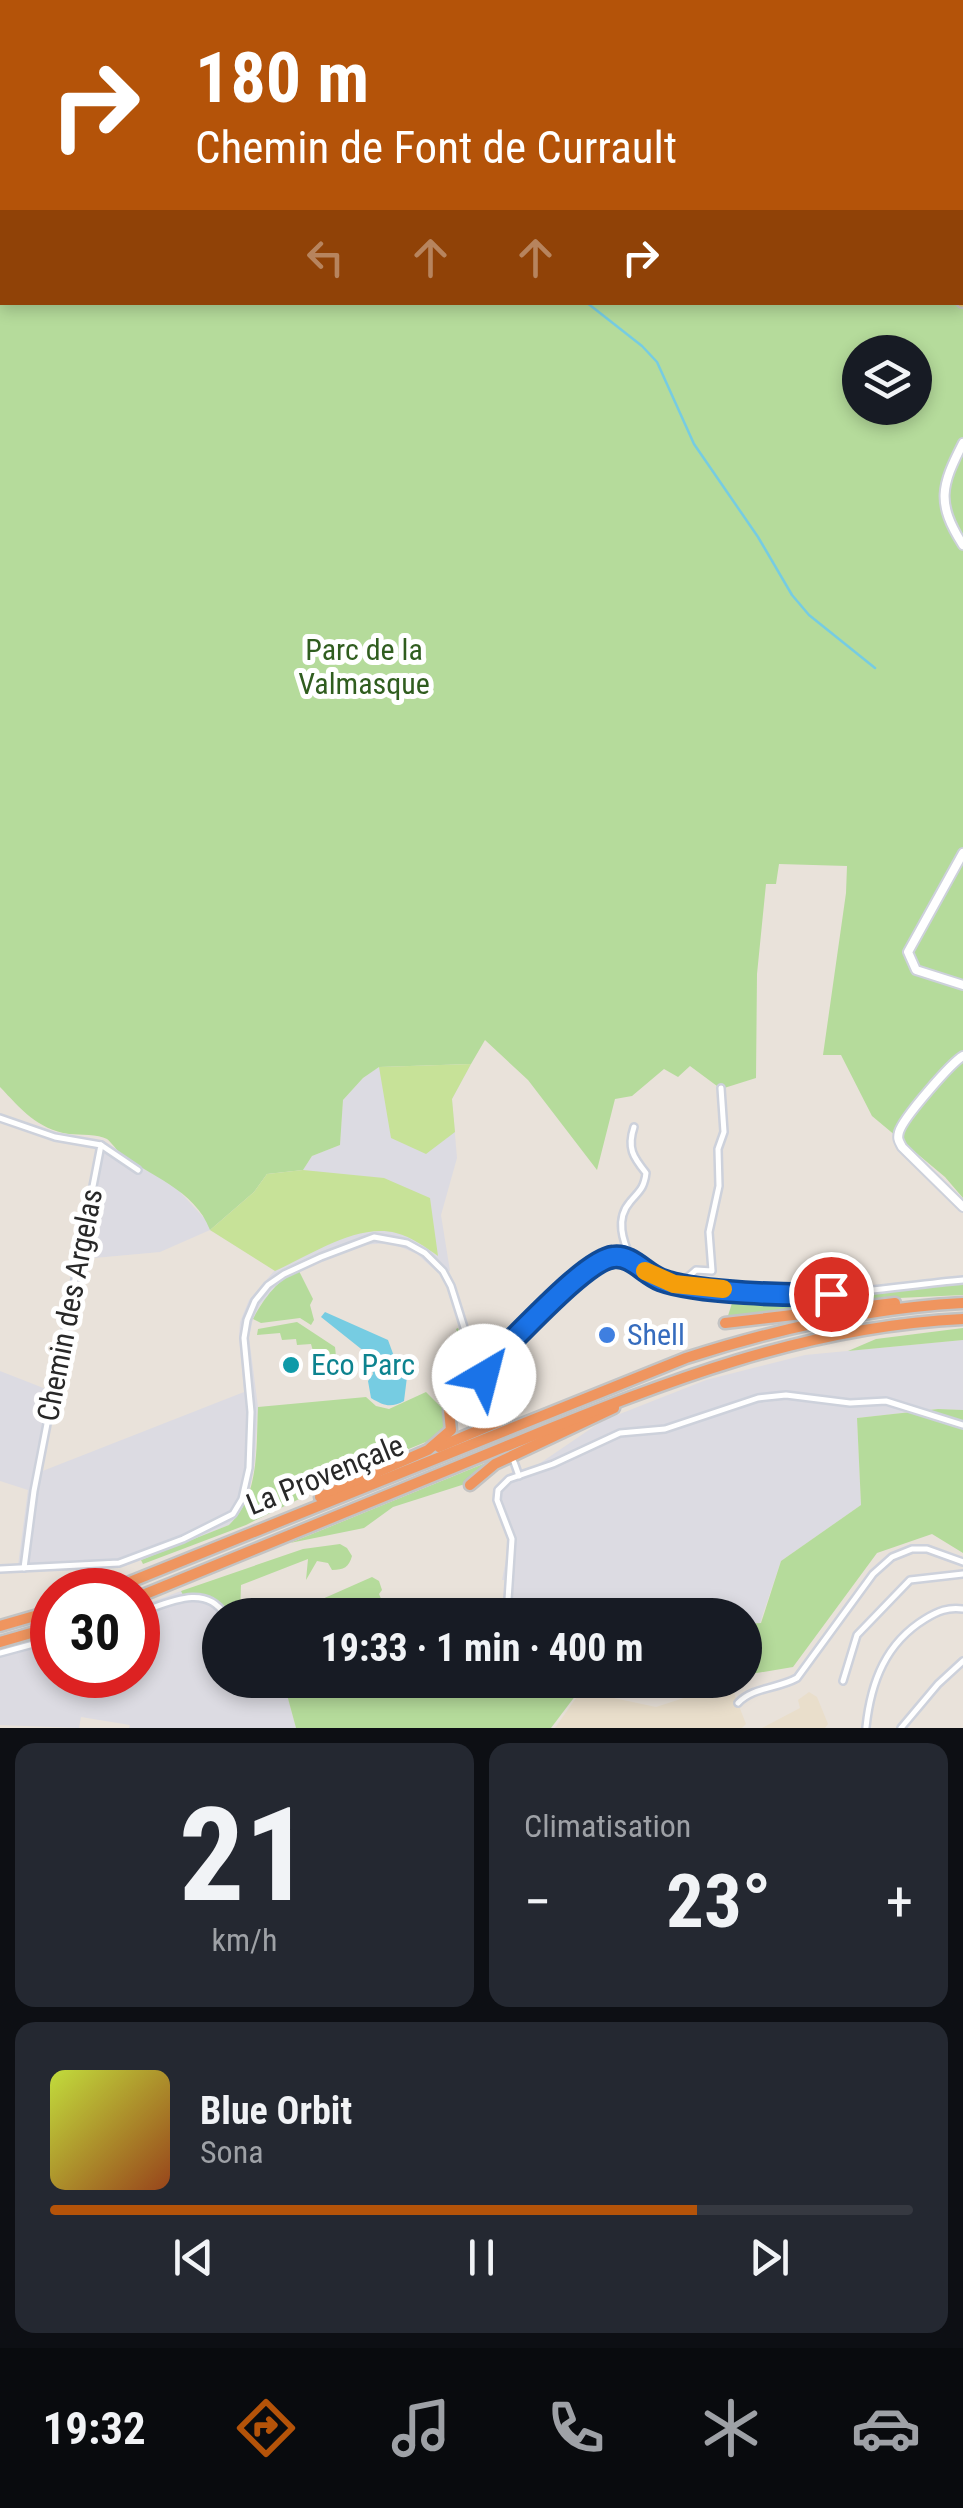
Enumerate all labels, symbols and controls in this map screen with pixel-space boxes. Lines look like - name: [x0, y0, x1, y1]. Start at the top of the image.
- text: 180 m: [195, 37, 369, 119]
- icon: right: [30, 40, 160, 170]
- text: Chemin de Font de Currault: [195, 121, 677, 174]
- icon: left: [298, 230, 353, 285]
- icon: ahead: [403, 230, 458, 285]
- icon: ahead: [508, 230, 563, 285]
- icon: right: [613, 230, 668, 285]
- map controls: [842, 335, 932, 425]
- button: layers: [842, 335, 932, 425]
- park label: Parc de la Valmasque: [298, 632, 430, 701]
- street label: Chemin des Argelas: [30, 1186, 109, 1424]
- pin: [789, 1252, 874, 1337]
- icon: arrive: [804, 1267, 859, 1322]
- place label: Shell: [627, 1317, 685, 1352]
- position arrow: [432, 1324, 536, 1428]
- marker: Shell: [596, 1324, 618, 1346]
- place label: Eco Parc: [311, 1347, 415, 1382]
- marker: Eco Parc: [280, 1354, 302, 1376]
- street label: La Provençale: [241, 1427, 408, 1522]
- speed limit sign: 30: [30, 1568, 160, 1698]
- text: 19:33 · 1 min · 400 m: [321, 1626, 643, 1670]
- text: 21: [179, 1779, 310, 1932]
- text: Climatisation: [524, 1807, 691, 1845]
- text: 23°: [666, 1857, 771, 1945]
- text: −: [524, 1870, 552, 1934]
- text: +: [886, 1870, 913, 1934]
- text: km/h: [212, 1921, 277, 1959]
- text: Blue Orbit: [200, 2089, 352, 2133]
- text: Sona: [200, 2133, 263, 2171]
- icon: previous: [166, 2230, 221, 2285]
- icon: pause: [454, 2230, 509, 2285]
- icon: next: [742, 2230, 797, 2285]
- icon: directions: [231, 2393, 301, 2463]
- icon: music: [386, 2393, 456, 2463]
- icon: phone: [541, 2393, 611, 2463]
- icon: climate: [696, 2393, 766, 2463]
- icon: car: [851, 2393, 921, 2463]
- text: 19:32: [42, 2402, 146, 2455]

